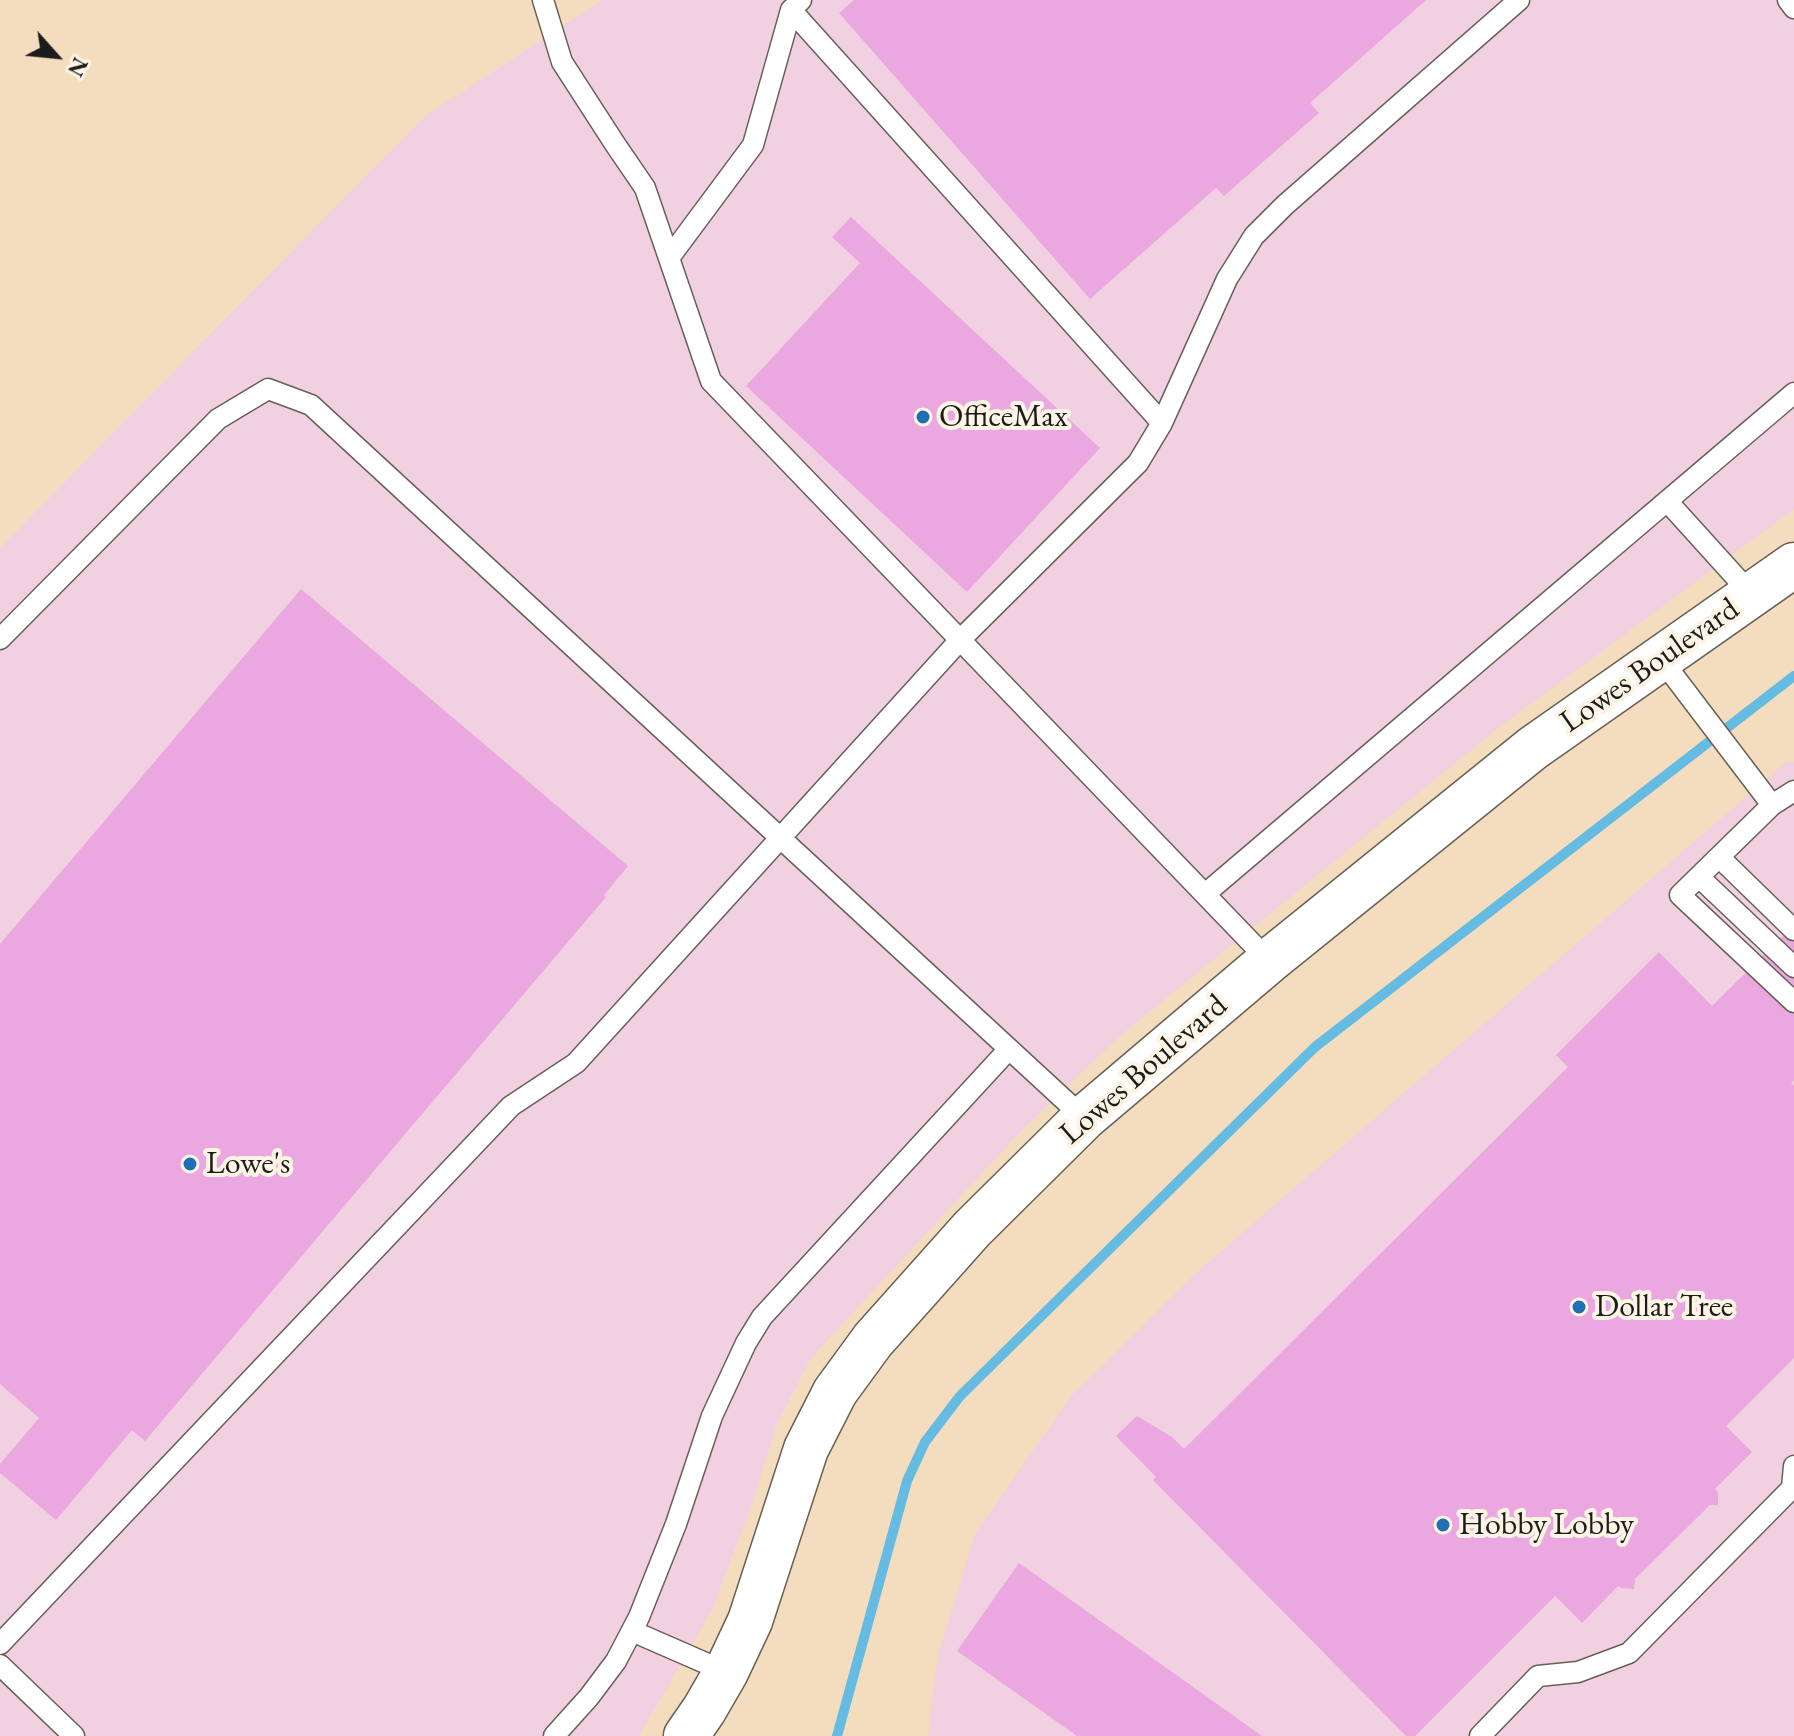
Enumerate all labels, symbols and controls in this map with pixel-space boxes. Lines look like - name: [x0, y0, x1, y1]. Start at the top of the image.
- north arrow: [16, 16, 96, 96]
- text: N: [61, 53, 95, 82]
- place label: OfficeMax: [939, 398, 1068, 436]
- marker: OfficeMax: [914, 408, 932, 426]
- street label: Lowes Boulevard: [1553, 590, 1747, 742]
- street label: Lowes Boulevard: [1052, 987, 1236, 1153]
- place label: Lowe's: [206, 1145, 290, 1183]
- marker: Lowe's: [181, 1155, 199, 1173]
- place label: Dollar Tree: [1595, 1288, 1733, 1326]
- marker: Dollar Tree: [1570, 1298, 1588, 1316]
- place label: Hobby Lobby: [1459, 1506, 1634, 1544]
- marker: Hobby Lobby: [1434, 1516, 1452, 1534]

